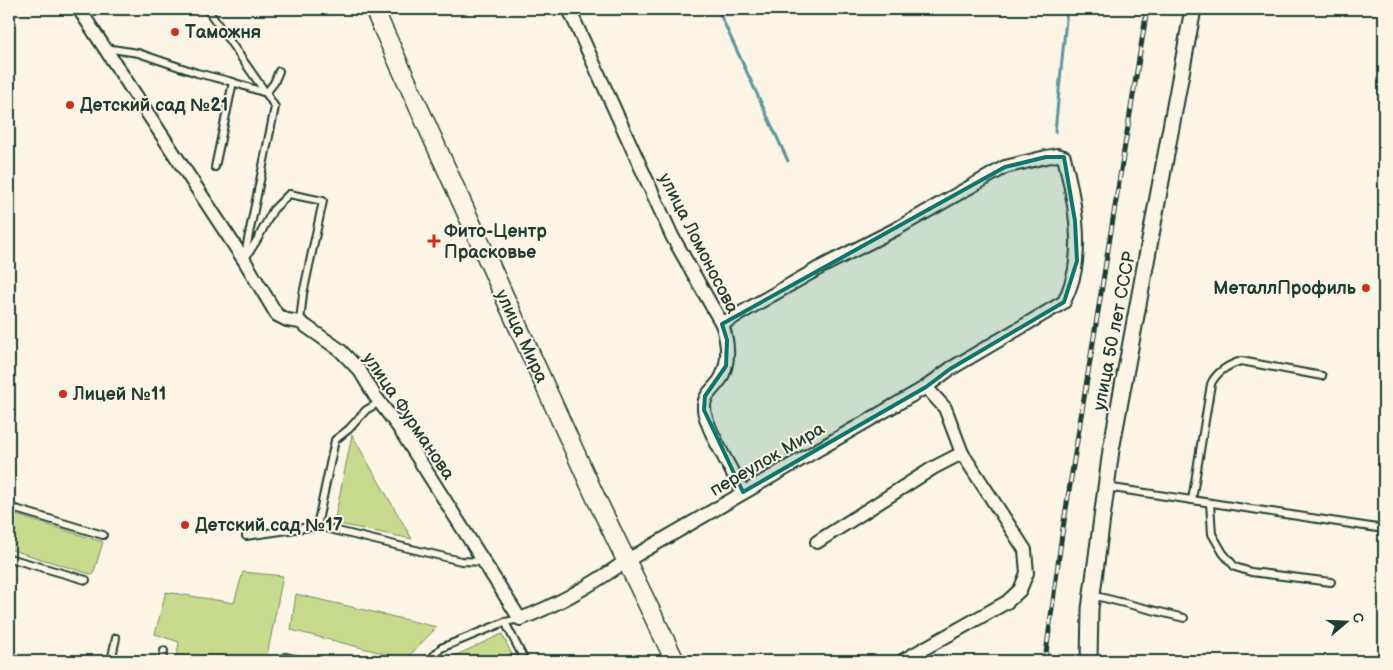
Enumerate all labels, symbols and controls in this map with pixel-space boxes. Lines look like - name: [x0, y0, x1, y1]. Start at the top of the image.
- place label: Таможня: [185, 22, 261, 43]
- marker: Таможня: [169, 26, 181, 38]
- place label: Детский сад №21: [80, 95, 228, 116]
- marker: Детский сад №21: [64, 99, 76, 111]
- street label: улица Ломоносова: [654, 170, 743, 317]
- place label: Фито-Центр Прасковье: [444, 221, 547, 263]
- marker: Фито-Центр Прасковье: [428, 235, 440, 247]
- street label: улица 50 лет СССР: [1089, 249, 1140, 413]
- place label: МеталлПрофиль: [1213, 278, 1357, 299]
- marker: МеталлПрофиль: [1360, 282, 1372, 294]
- street label: улица Мира: [491, 286, 552, 387]
- street label: улица Фурманова: [358, 349, 459, 484]
- place label: Лицей №11: [72, 384, 166, 405]
- marker: Лицей №11: [57, 388, 69, 400]
- street label: переулок Мира: [706, 418, 829, 501]
- place label: Детский сад №17: [195, 515, 343, 536]
- marker: Детский сад №17: [179, 519, 191, 531]
- north arrow: [1320, 598, 1370, 648]
- text: С: [1348, 611, 1368, 626]

